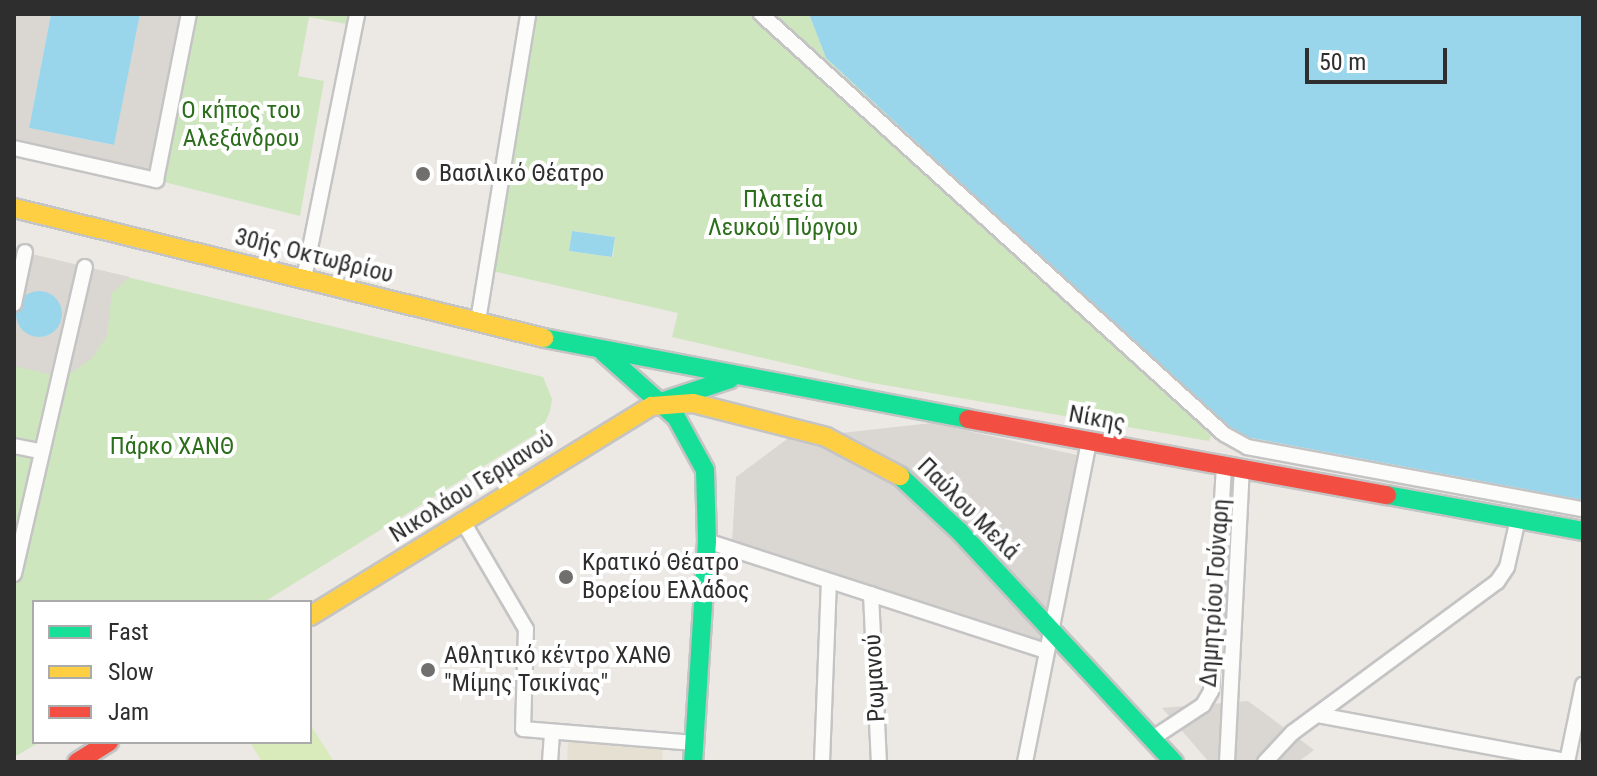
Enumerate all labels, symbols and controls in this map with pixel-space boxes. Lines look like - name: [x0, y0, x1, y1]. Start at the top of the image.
- scale bar: [1309, 32, 1451, 82]
- text: 50 m: [1319, 48, 1366, 76]
- park label: Ο κήπος του Αλεξάνδρου: [181, 97, 301, 153]
- place label: Βασιλικό Θέατρο: [439, 160, 604, 188]
- marker: Βασιλικό Θέατρο: [414, 165, 432, 183]
- park label: Πλατεία Λευκού Πύργου: [708, 186, 858, 242]
- street label: 30ής Οκτωβρίου: [232, 222, 396, 290]
- street label: Νίκης: [1066, 400, 1128, 438]
- street label: Νικολάου Γερμανού: [385, 425, 559, 549]
- park label: Πάρκο ΧΑΝΘ: [110, 433, 234, 461]
- street label: Παύλου Μελά: [911, 452, 1025, 566]
- street label: Δημητρίου Γούναρη: [1194, 498, 1236, 688]
- place label: Κρατικό Θέατρο Βορείου Ελλάδος: [582, 549, 749, 605]
- marker: Κρατικό Θέατρο Βορείου Ελλάδος: [557, 568, 575, 586]
- legend: [32, 600, 312, 744]
- text: Fast: [108, 618, 149, 646]
- street label: Ρωμανού: [858, 633, 892, 723]
- place label: Αθλητικό κέντρο ΧΑΝΘ "Μίμης Τσικίνας": [444, 642, 671, 698]
- text: Slow: [108, 658, 154, 686]
- marker: Αθλητικό κέντρο ΧΑΝΘ "Μίμης Τσικίνας": [419, 661, 437, 679]
- text: Jam: [108, 698, 149, 726]

